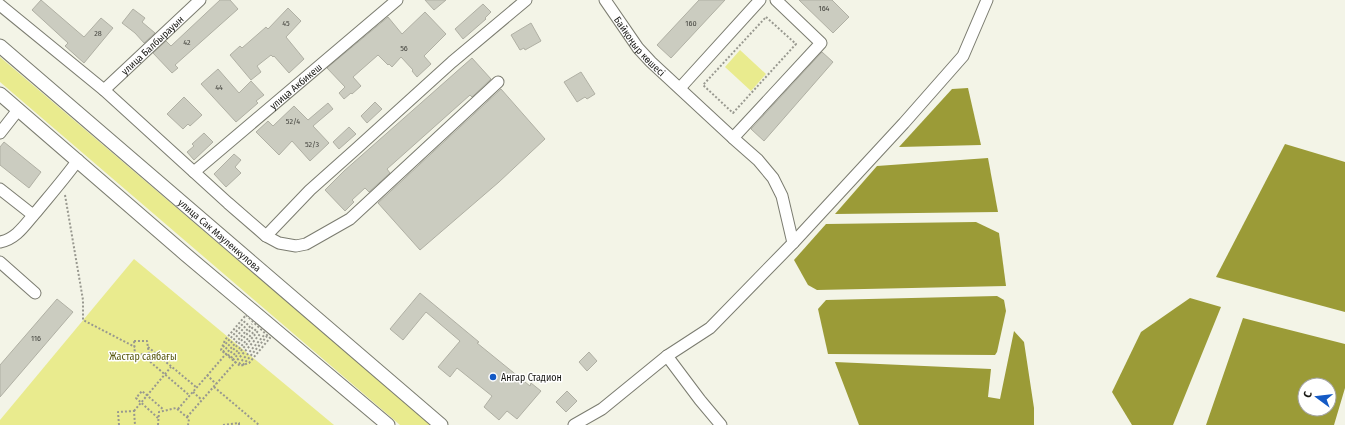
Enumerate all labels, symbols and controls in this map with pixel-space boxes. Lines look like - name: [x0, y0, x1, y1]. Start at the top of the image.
- house number: 164: [819, 4, 830, 13]
- street label: улица Балбырауын: [119, 13, 187, 78]
- street label: Байқоңыр көшесі: [611, 14, 668, 79]
- house number: 45: [282, 19, 290, 28]
- house number: 160: [685, 19, 697, 28]
- house number: 28: [94, 29, 102, 38]
- house number: 42: [183, 38, 191, 47]
- house number: 56: [400, 44, 408, 53]
- street label: улица Акбикеш: [268, 61, 325, 112]
- house number: 44: [215, 83, 223, 92]
- house number: 52/4: [286, 117, 300, 126]
- house number: 52/3: [305, 140, 320, 149]
- street label: улица Сак Мауленкулова: [175, 197, 263, 275]
- house number: 116: [31, 334, 41, 343]
- park label: Жастар саябағы: [109, 351, 177, 363]
- marker: Ангар Стадион: [488, 372, 498, 382]
- place label: Ангар Стадион: [501, 372, 562, 384]
- north arrow: [1297, 377, 1337, 417]
- text: С: [1301, 390, 1315, 399]

